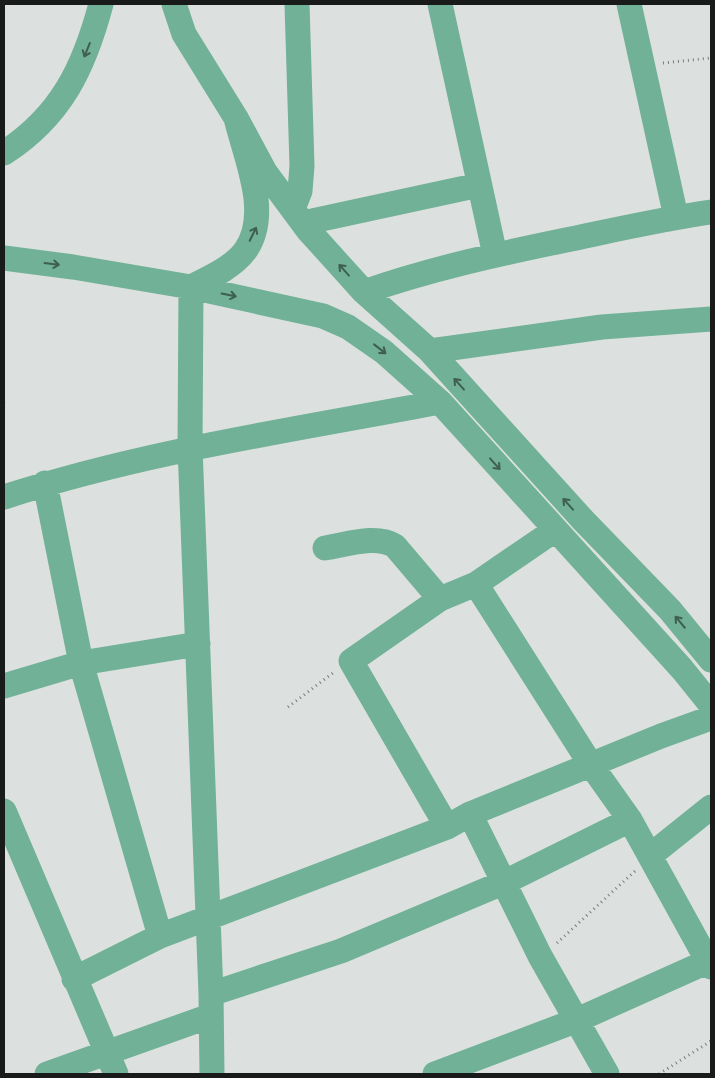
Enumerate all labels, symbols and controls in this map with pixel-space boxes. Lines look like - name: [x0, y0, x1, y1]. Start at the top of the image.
- one-way arrow: [82, 42, 91, 58]
- one-way arrow: [249, 227, 258, 242]
- one-way arrow: [44, 259, 60, 269]
- one-way arrow: [338, 263, 350, 276]
- one-way arrow: [221, 291, 237, 300]
- one-way arrow: [374, 343, 387, 354]
- one-way arrow: [454, 377, 465, 390]
- one-way arrow: [489, 457, 501, 470]
- one-way arrow: [563, 498, 574, 511]
- one-way arrow: [675, 616, 686, 629]

